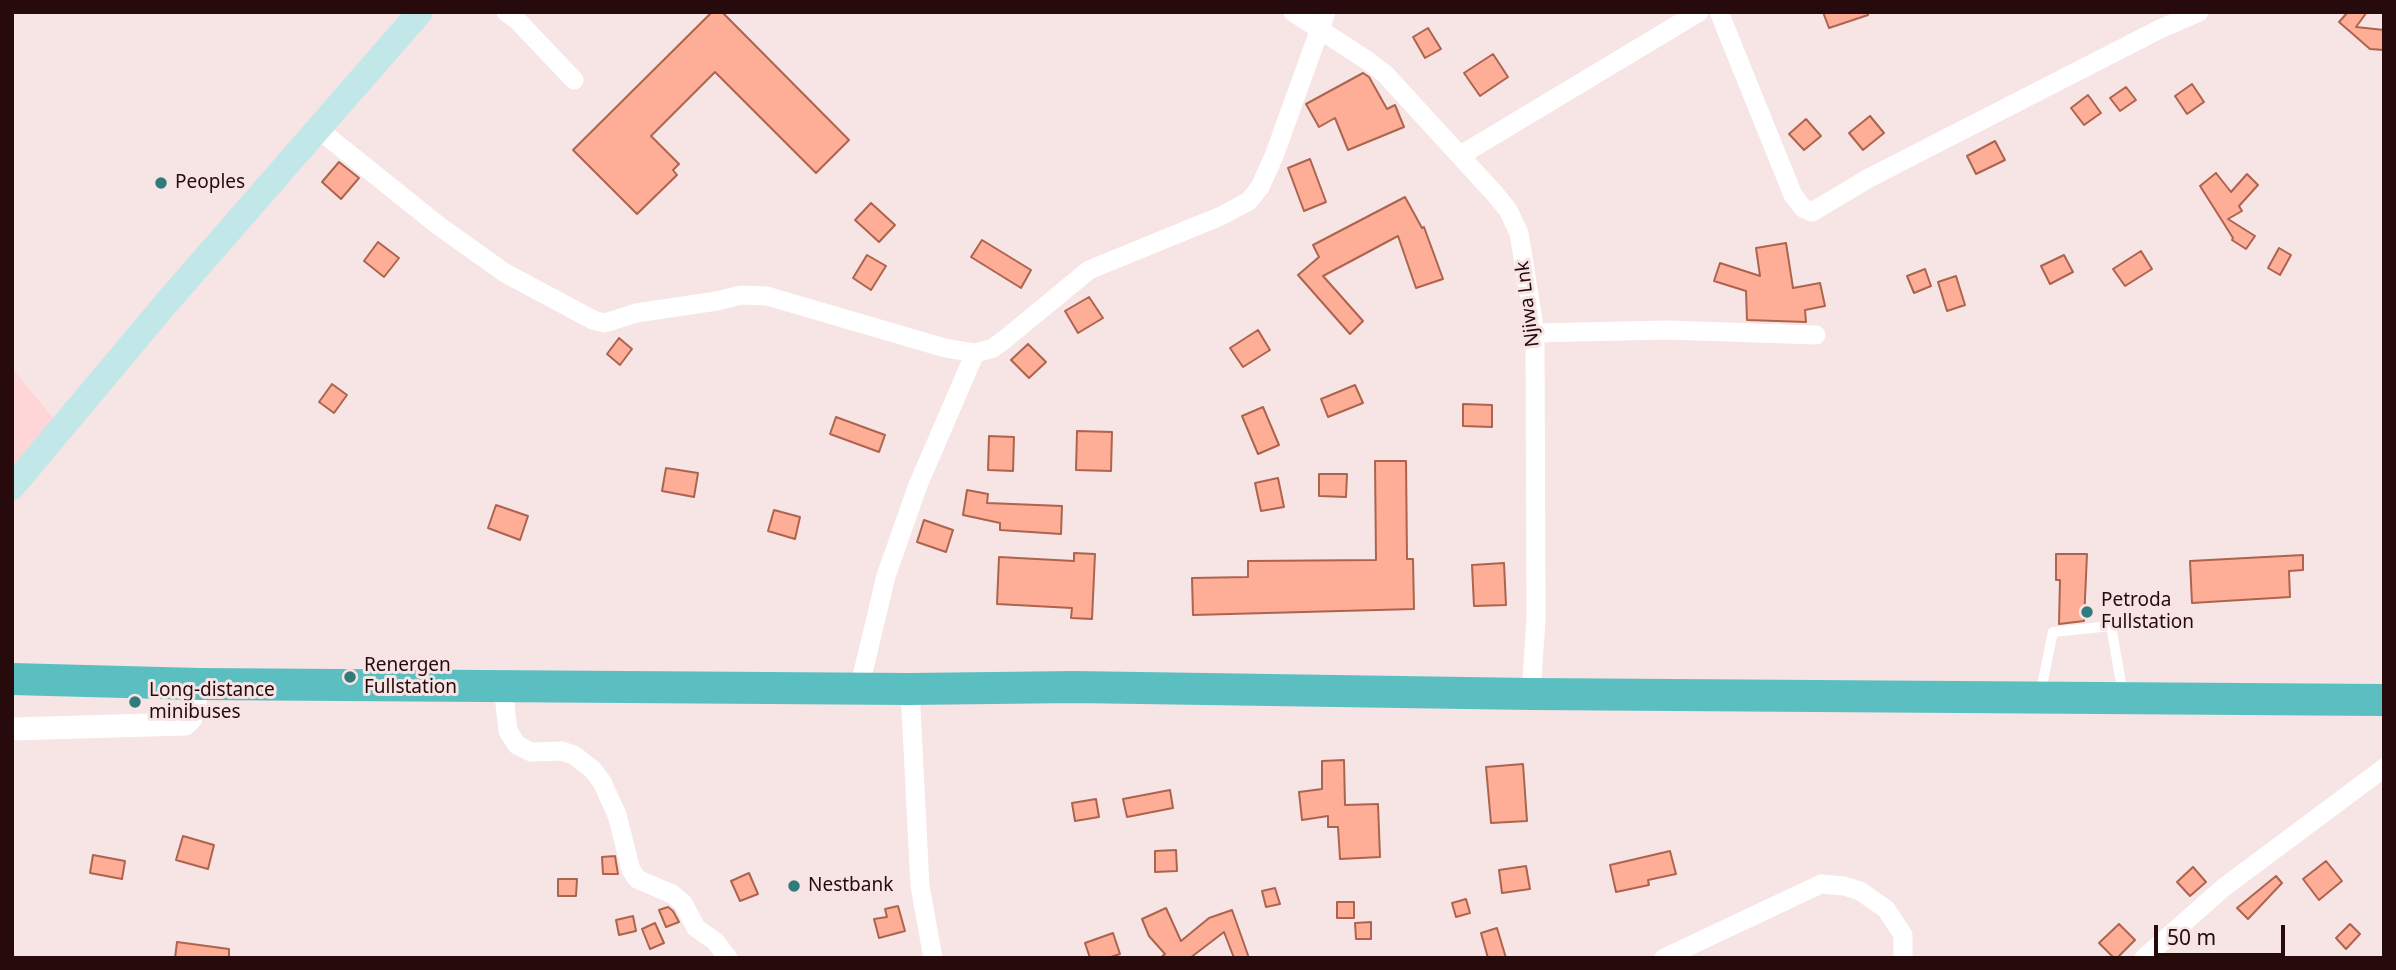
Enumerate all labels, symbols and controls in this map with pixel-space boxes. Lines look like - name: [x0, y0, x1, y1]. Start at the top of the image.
- place label: Peoples: [175, 172, 245, 194]
- marker: Peoples: [153, 175, 169, 191]
- street label: Njiwa Lnk: [1511, 260, 1545, 348]
- place label: Petroda Fullstation: [2101, 590, 2194, 634]
- marker: Petroda Fullstation: [2079, 604, 2095, 620]
- place label: Renergen Fullstation: [364, 655, 457, 699]
- marker: Renergen Fullstation: [342, 669, 358, 685]
- place label: Long-distance minibuses: [149, 680, 275, 724]
- marker: Long-distance minibuses: [127, 694, 143, 710]
- place label: Nestbank: [808, 875, 893, 897]
- marker: Nestbank: [786, 878, 802, 894]
- scale bar: [2158, 911, 2289, 955]
- text: 50 m: [2167, 923, 2216, 951]

